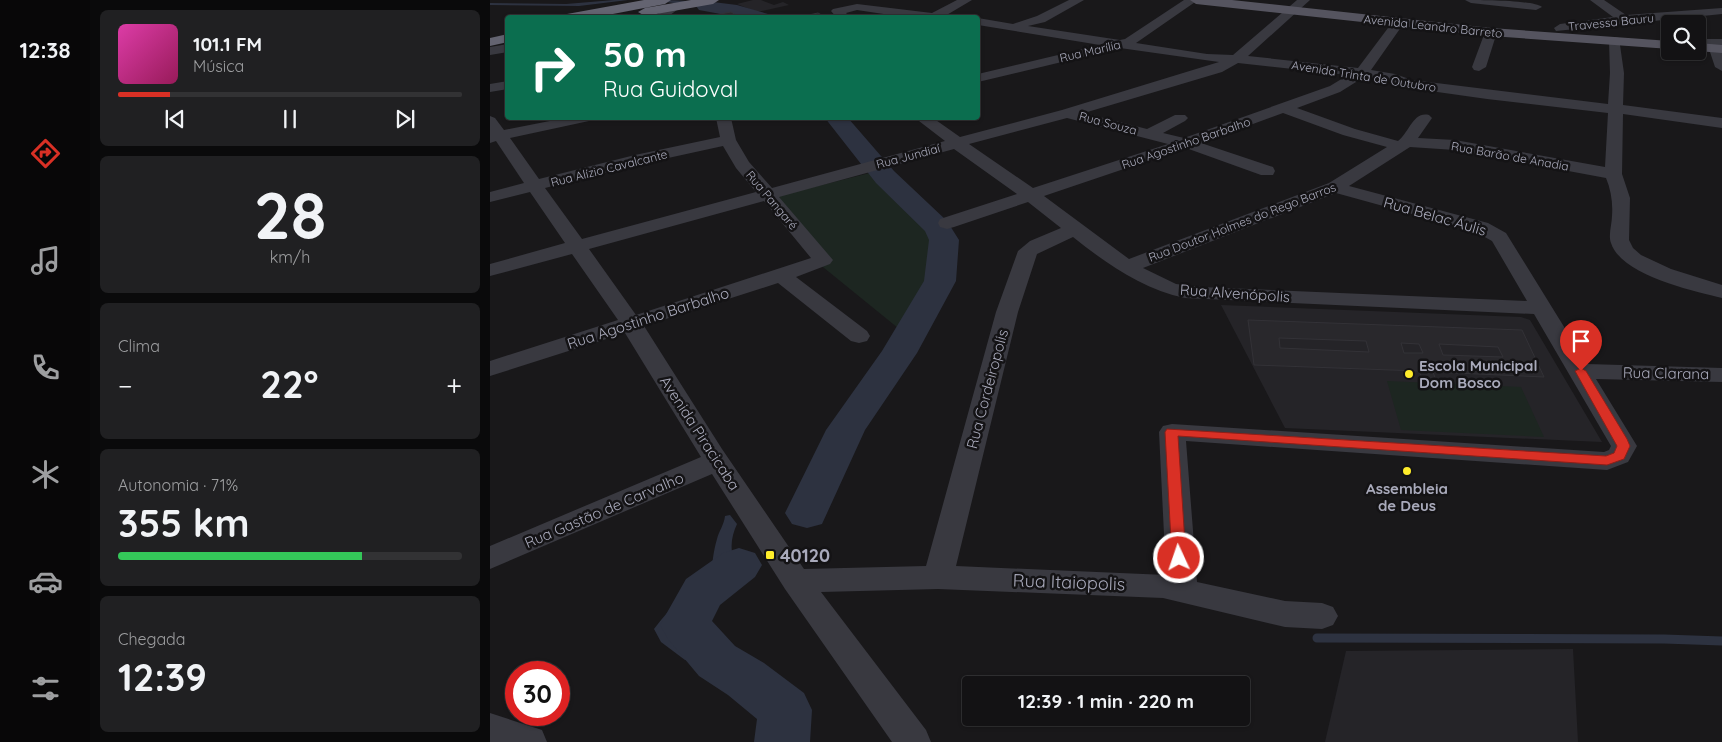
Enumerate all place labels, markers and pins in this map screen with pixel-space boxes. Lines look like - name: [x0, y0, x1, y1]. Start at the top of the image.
- pin: [1560, 320, 1602, 371]
- place label: Escola Municipal Dom Bosco: [1419, 356, 1537, 392]
- marker: Escola Municipal Dom Bosco: [1403, 368, 1415, 380]
- marker: Assembleia de Deus: [1401, 465, 1413, 477]
- place label: Assembleia de Deus: [1366, 479, 1448, 515]
- place label: 40120: [780, 544, 830, 567]
- marker: 40120: [764, 549, 776, 561]

